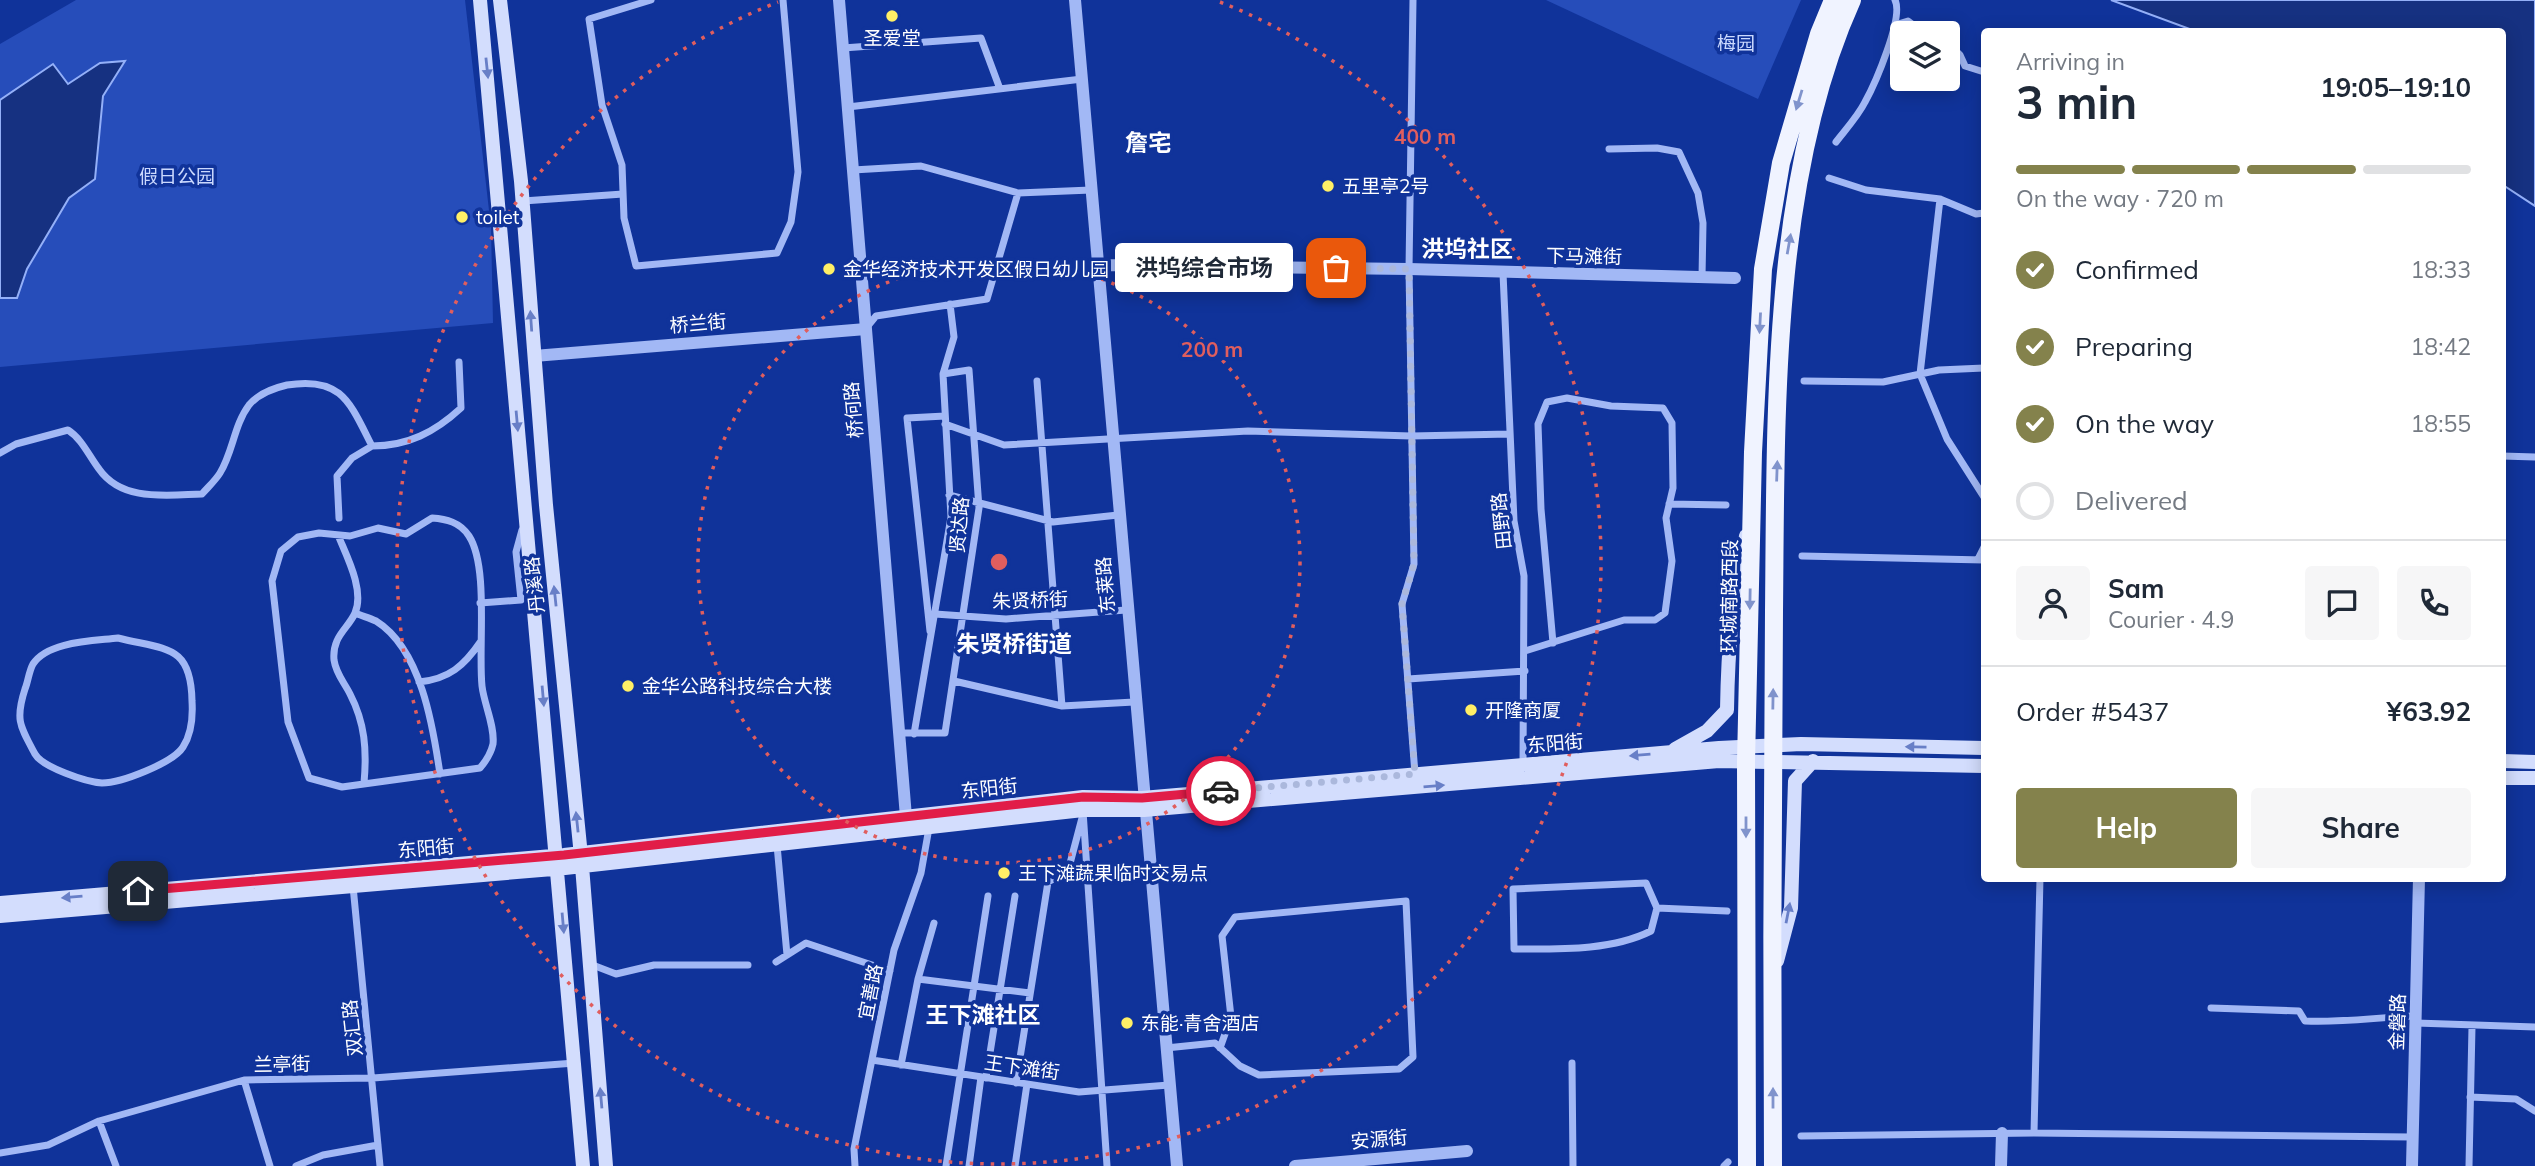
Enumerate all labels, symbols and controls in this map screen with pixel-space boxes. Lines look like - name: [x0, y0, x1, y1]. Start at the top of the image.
- marker: 圣爱堂: [884, 8, 900, 24]
- map controls: [1890, 21, 1960, 91]
- button: layers: [1890, 21, 1960, 91]
- place label: 圣爱堂: [863, 26, 921, 50]
- park label: 梅园: [1717, 31, 1755, 55]
- text: Arriving in: [2016, 47, 2125, 76]
- one-way arrow: [482, 57, 493, 79]
- text: 19:05–19:10: [2320, 71, 2471, 104]
- text: 3 min: [2016, 73, 2137, 131]
- one-way arrow: [1794, 89, 1804, 110]
- text: 400 m: [1394, 123, 1456, 149]
- district label: 詹宅: [1125, 128, 1171, 157]
- park label: 假日公园: [139, 164, 215, 188]
- place label: 五里亭2号: [1342, 174, 1429, 198]
- marker: 五里亭2号: [1320, 178, 1336, 194]
- text: On the way · 720 m: [2016, 184, 2224, 213]
- place label: toilet: [476, 205, 520, 229]
- marker: toilet: [454, 209, 470, 225]
- one-way arrow: [1784, 233, 1795, 255]
- district label: 洪坞社区: [1421, 234, 1513, 263]
- pin: [1306, 238, 1366, 298]
- street label: 下马滩街: [1546, 243, 1622, 269]
- callout: 洪坞综合市场: [1116, 244, 1294, 292]
- icon: bag: [1317, 249, 1355, 287]
- icon: check: [2016, 251, 2054, 289]
- text: 洪坞综合市场: [1135, 253, 1273, 282]
- text: Confirmed: [2075, 253, 2199, 286]
- text: 18:33: [2411, 255, 2471, 284]
- place label: 金华经济技术开发区假日幼儿园: [843, 257, 1109, 281]
- marker: 金华经济技术开发区假日幼儿园: [821, 261, 837, 277]
- one-way arrow: [525, 309, 536, 331]
- street label: 桥兰街: [669, 309, 727, 337]
- one-way arrow: [1754, 312, 1765, 334]
- icon: check: [2016, 328, 2054, 366]
- text: Preparing: [2075, 330, 2193, 363]
- text: 18:42: [2411, 332, 2471, 361]
- text: 200 m: [1181, 336, 1243, 362]
- street label: 桥何路: [839, 381, 867, 439]
- icon: check: [2016, 405, 2054, 443]
- text: On the way: [2075, 407, 2214, 440]
- text: 18:55: [2411, 409, 2471, 438]
- one-way arrow: [512, 410, 523, 432]
- one-way arrow: [1771, 460, 1783, 482]
- text: Delivered: [2075, 484, 2188, 517]
- street label: 田野路: [1486, 491, 1516, 551]
- street label: 贤达路: [945, 496, 973, 554]
- street label: 环城南路西段: [1716, 539, 1742, 653]
- centre of rings: [987, 550, 1011, 574]
- street label: 丹溪路: [519, 555, 549, 615]
- street label: 东莱路: [1091, 556, 1119, 614]
- button: person: [2016, 566, 2090, 640]
- button: chat: [2305, 566, 2379, 640]
- button: phone: [2397, 566, 2471, 640]
- text: Sam: [2108, 572, 2164, 605]
- one-way arrow: [549, 585, 560, 607]
- street label: 朱贤桥街: [992, 587, 1068, 613]
- one-way arrow: [1744, 588, 1756, 610]
- text: Courier · 4.9: [2108, 605, 2234, 634]
- district label: 朱贤桥街道: [957, 629, 1072, 658]
- place label: 金华公路科技综合大楼: [642, 674, 832, 698]
- marker: 金华公路科技综合大楼: [620, 678, 636, 694]
- one-way arrow: [538, 685, 549, 707]
- one-way arrow: [1768, 688, 1779, 710]
- text: Order #5437: [2016, 695, 2169, 728]
- text: ¥63.92: [2387, 695, 2471, 728]
- place label: 开隆商厦: [1485, 698, 1561, 722]
- marker: 开隆商厦: [1463, 702, 1479, 718]
- street label: 东阳街: [1526, 729, 1584, 757]
- one-way arrow: [1905, 741, 1927, 752]
- one-way arrow: [1629, 750, 1651, 761]
- courier: [1186, 756, 1256, 826]
- icon: car: [1202, 772, 1240, 810]
- street label: 东阳街: [959, 773, 1019, 803]
- one-way arrow: [1423, 780, 1445, 791]
- button: Help: [2016, 788, 2237, 868]
- button: Share: [2251, 788, 2471, 868]
- one-way arrow: [572, 811, 583, 833]
- one-way arrow: [1740, 816, 1752, 838]
- street label: 东阳街: [397, 834, 455, 862]
- pin: [108, 861, 168, 921]
- place label: 王下滩蔬果临时交易点: [1018, 861, 1208, 885]
- marker: 王下滩蔬果临时交易点: [996, 865, 1012, 881]
- icon: home: [119, 872, 157, 910]
- one-way arrow: [61, 892, 83, 903]
- one-way arrow: [1783, 902, 1794, 924]
- one-way arrow: [558, 912, 569, 934]
- street label: 宜善路: [853, 962, 887, 1022]
- street label: 金磐路: [2384, 993, 2410, 1051]
- street label: 双汇路: [337, 998, 367, 1058]
- district label: 王下滩社区: [926, 1000, 1041, 1029]
- place label: 东能·青舍酒店: [1141, 1011, 1259, 1035]
- marker: 东能·青舍酒店: [1119, 1015, 1135, 1031]
- street label: 王下滩街: [983, 1050, 1061, 1084]
- street label: 兰亭街: [253, 1052, 311, 1076]
- one-way arrow: [595, 1087, 606, 1109]
- one-way arrow: [1767, 1087, 1779, 1109]
- street label: 安源街: [1350, 1125, 1408, 1153]

